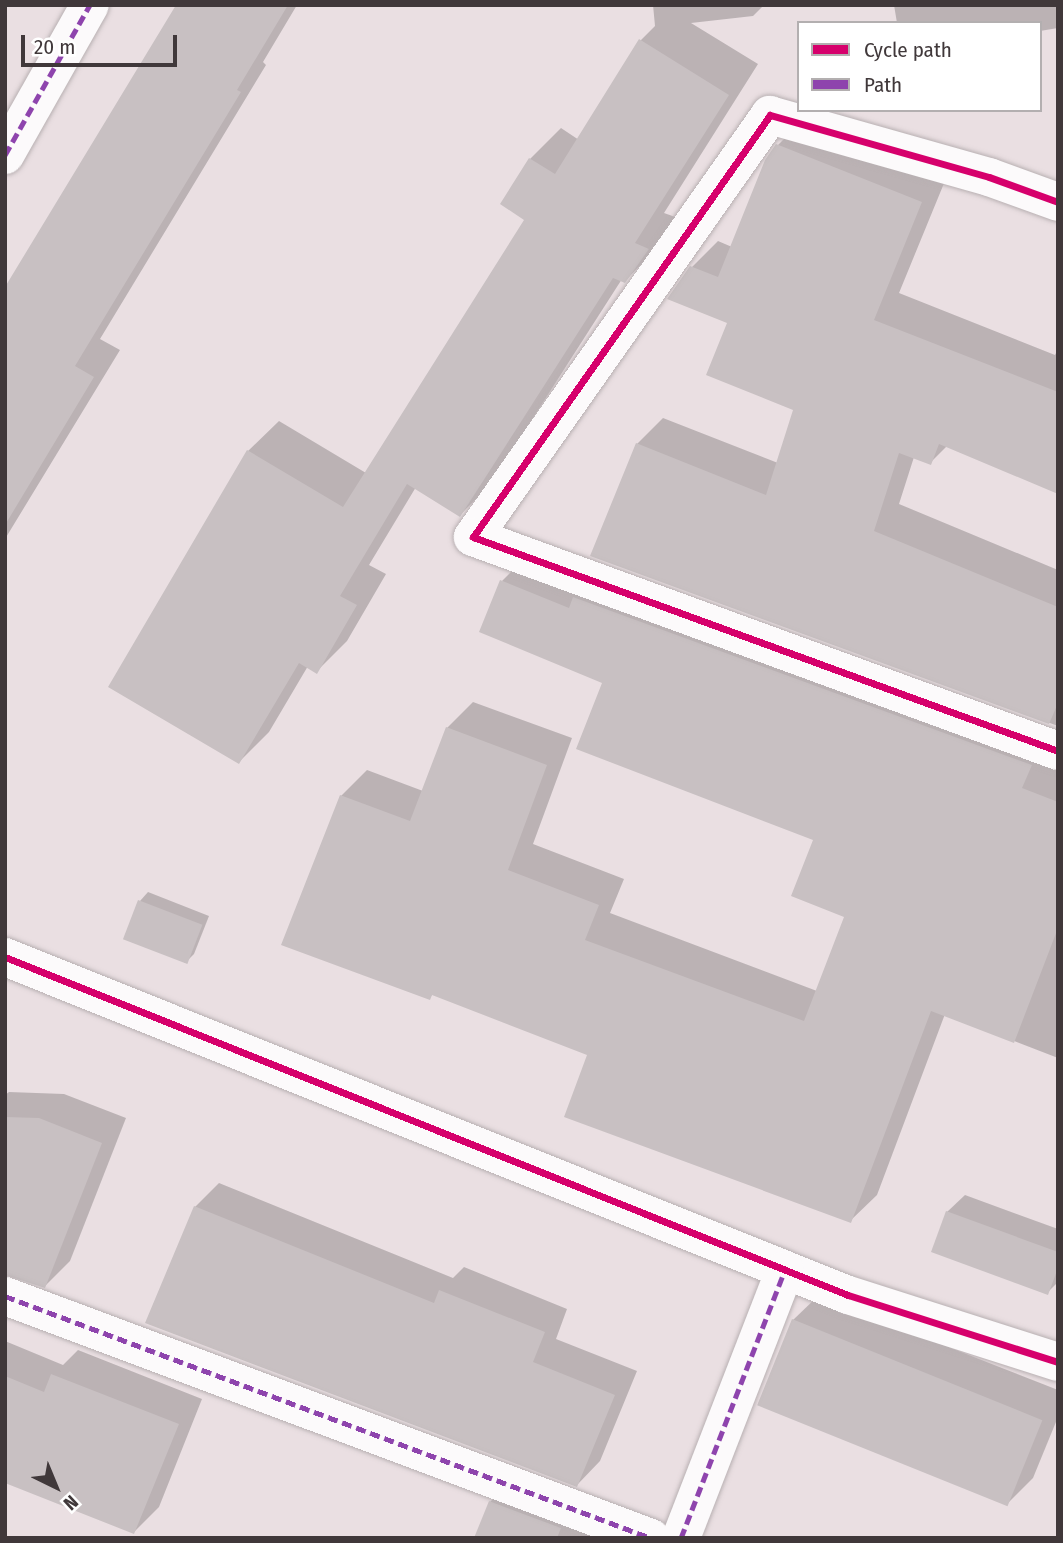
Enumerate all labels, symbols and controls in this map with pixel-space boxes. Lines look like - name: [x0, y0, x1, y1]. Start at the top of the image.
- scale bar: [24, 21, 180, 65]
- legend: [797, 21, 1042, 112]
- text: 20 m: [34, 34, 75, 60]
- text: Cycle path: [864, 37, 952, 63]
- text: Path: [864, 72, 902, 98]
- north arrow: [21, 1452, 91, 1522]
- text: N: [59, 1490, 83, 1515]

